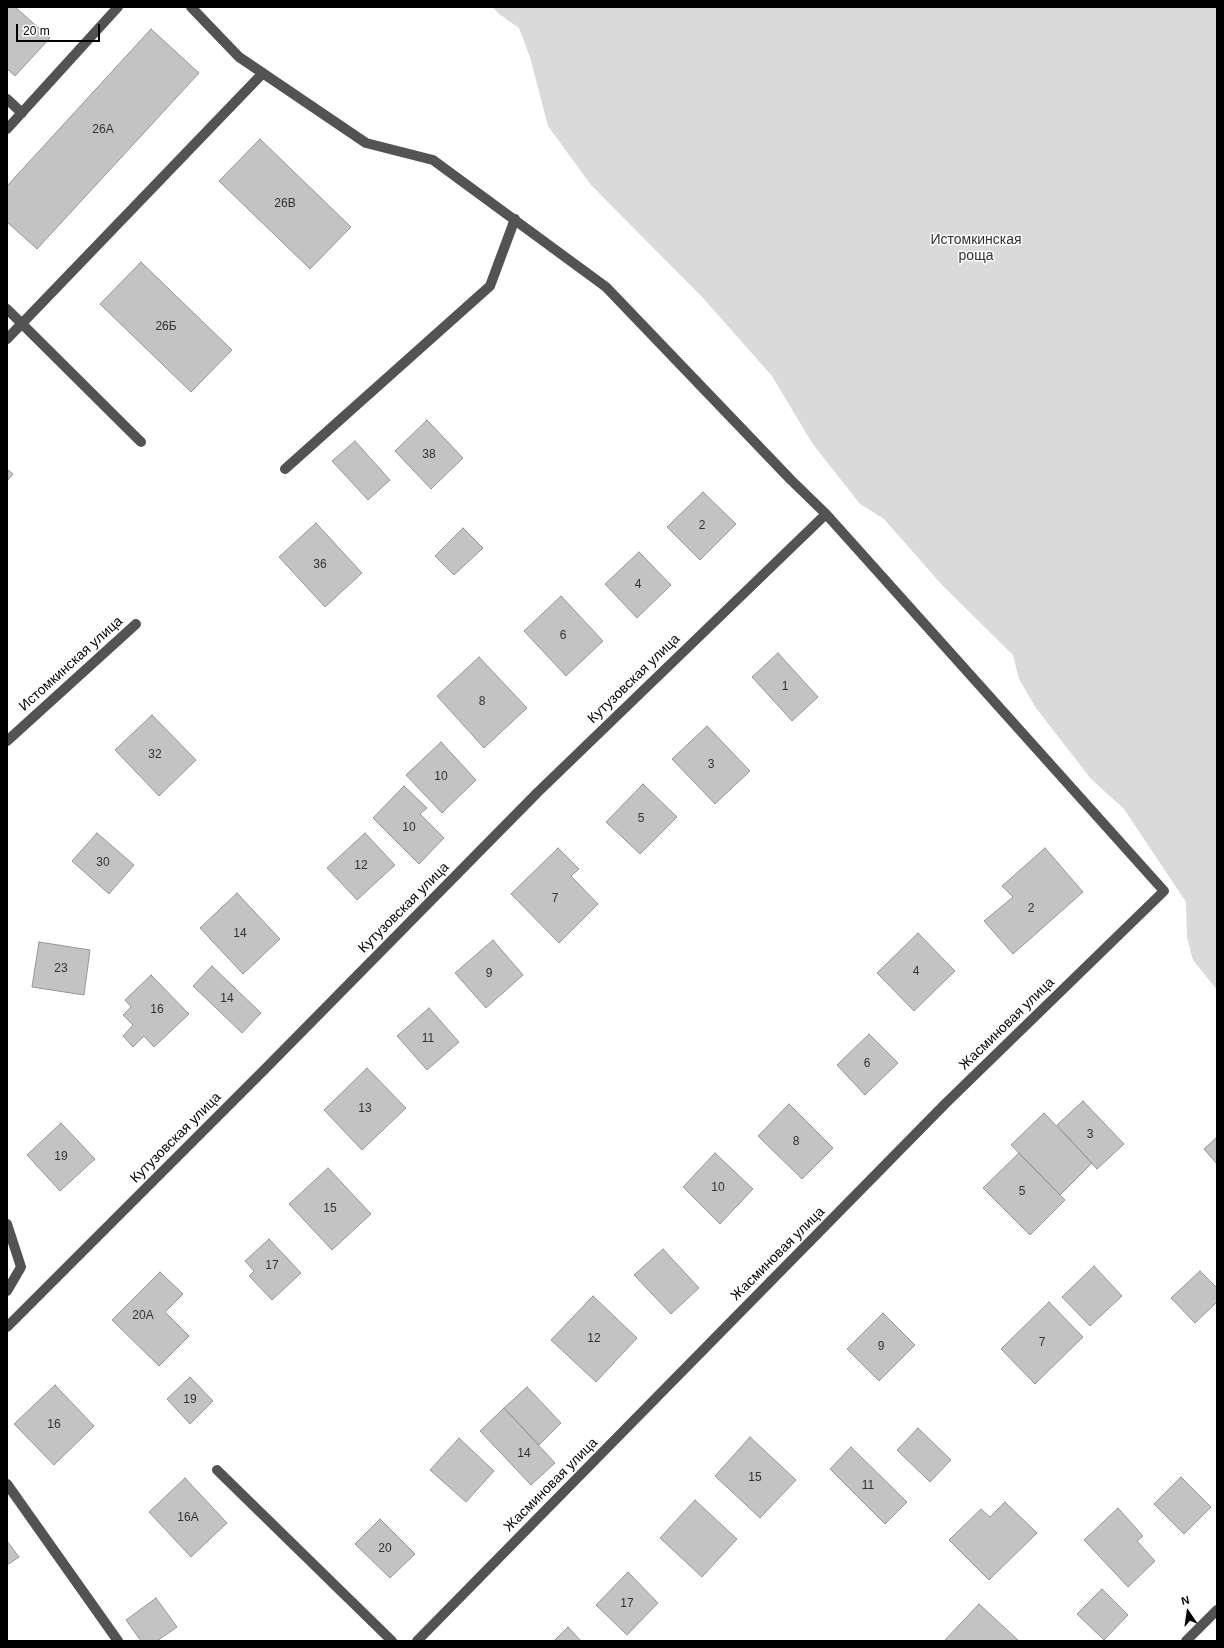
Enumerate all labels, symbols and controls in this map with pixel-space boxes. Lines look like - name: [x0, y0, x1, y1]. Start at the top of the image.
- scale bar: [18, 16, 102, 42]
- text: 20 m: [23, 24, 50, 38]
- house number: 26А: [92, 123, 114, 137]
- house number: 26В: [274, 197, 296, 211]
- park label: Истомкинская роща: [930, 232, 1022, 264]
- house number: 26Б: [155, 320, 177, 334]
- house number: 38: [422, 448, 436, 462]
- house number: 2: [699, 519, 705, 533]
- house number: 36: [313, 558, 327, 572]
- house number: 4: [635, 578, 641, 592]
- street label: Истомкинская улица: [16, 613, 126, 715]
- house number: 6: [560, 629, 566, 643]
- street label: Кутузовская улица: [585, 631, 683, 727]
- house number: 1: [782, 680, 788, 694]
- house number: 8: [479, 695, 485, 709]
- house number: 32: [148, 748, 162, 762]
- house number: 3: [708, 758, 714, 772]
- house number: 10: [434, 770, 448, 784]
- house number: 5: [638, 812, 644, 826]
- house number: 10: [402, 821, 416, 835]
- house number: 30: [96, 856, 110, 870]
- house number: 12: [354, 859, 368, 873]
- street label: Кутузовская улица: [355, 859, 453, 957]
- house number: 7: [552, 892, 558, 906]
- house number: 2: [1028, 902, 1034, 916]
- house number: 14: [233, 927, 247, 941]
- house number: 23: [54, 962, 68, 976]
- house number: 4: [913, 965, 919, 979]
- house number: 9: [486, 967, 492, 981]
- street label: Жасминовая улица: [956, 974, 1058, 1074]
- house number: 14: [220, 992, 234, 1006]
- house number: 16: [150, 1003, 164, 1017]
- house number: 11: [422, 1032, 434, 1046]
- house number: 6: [864, 1057, 870, 1071]
- street label: Кутузовская улица: [127, 1089, 225, 1187]
- house number: 13: [358, 1102, 372, 1116]
- house number: 3: [1087, 1128, 1093, 1142]
- house number: 8: [793, 1135, 799, 1149]
- house number: 19: [54, 1150, 68, 1164]
- house number: 10: [711, 1181, 725, 1195]
- house number: 5: [1019, 1185, 1025, 1199]
- house number: 15: [323, 1202, 337, 1216]
- street label: Жасминовая улица: [728, 1204, 828, 1304]
- house number: 17: [265, 1259, 279, 1273]
- house number: 20А: [132, 1309, 154, 1323]
- house number: 12: [587, 1332, 601, 1346]
- house number: 7: [1039, 1336, 1045, 1350]
- house number: 9: [878, 1340, 884, 1354]
- house number: 19: [183, 1393, 197, 1407]
- house number: 16: [47, 1418, 61, 1432]
- street label: Жасминовая улица: [501, 1435, 601, 1535]
- house number: 14: [517, 1447, 531, 1461]
- house number: 15: [748, 1471, 762, 1485]
- house number: 11: [862, 1479, 874, 1493]
- house number: 16А: [177, 1511, 199, 1525]
- house number: 20: [378, 1542, 392, 1556]
- north arrow: [1168, 1592, 1208, 1632]
- text: N: [1180, 1594, 1191, 1607]
- house number: 17: [620, 1597, 634, 1611]

